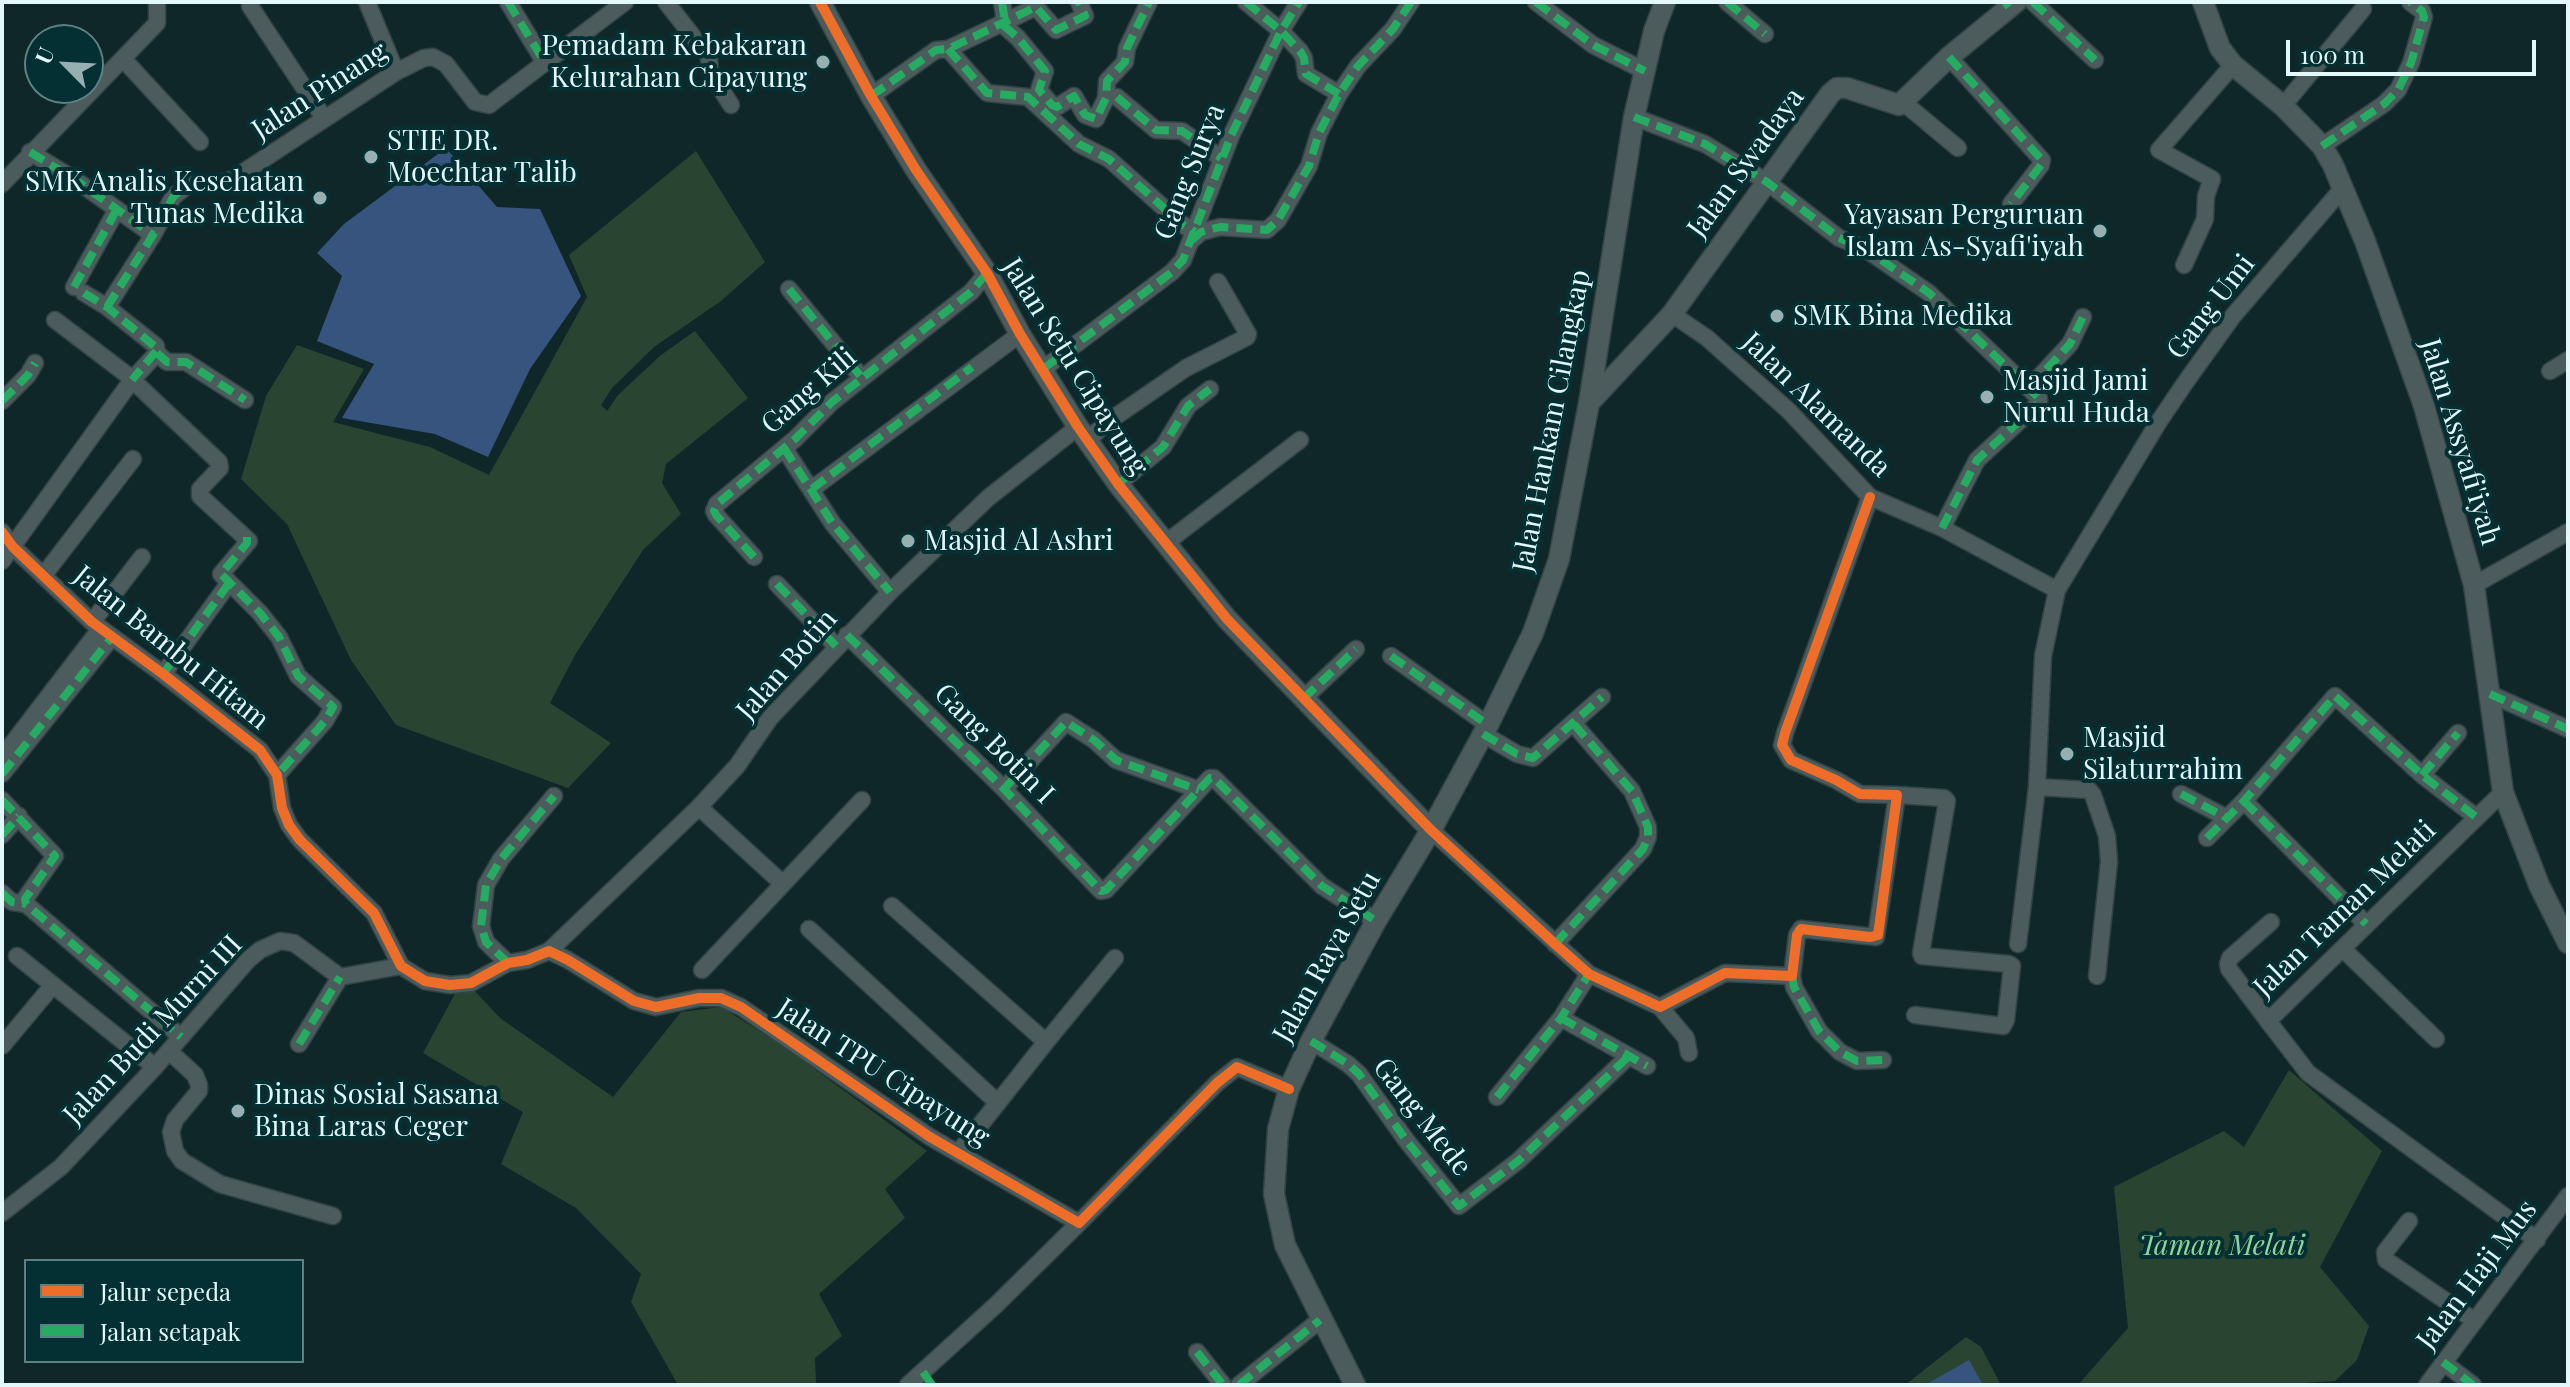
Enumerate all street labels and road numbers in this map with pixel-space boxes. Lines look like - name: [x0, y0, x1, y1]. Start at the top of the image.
- street label: Jalan Pinang: [246, 35, 394, 147]
- street label: Jalan Swadaya: [1681, 82, 1811, 244]
- street label: Gang Surya: [1148, 99, 1232, 245]
- street label: Gang Umi: [2160, 248, 2262, 366]
- street label: Jalan Setu Cipayung: [995, 252, 1155, 482]
- street label: Jalan Hankam Cilangkap: [1506, 267, 1598, 575]
- street label: Jalan Alamanda: [1735, 326, 1897, 484]
- street label: Jalan Assyafi'iyah: [2413, 335, 2507, 549]
- street label: Gang Kili: [755, 341, 863, 441]
- street label: Jalan Bambu Hitam: [67, 559, 275, 737]
- street label: Jalan Botin: [730, 603, 844, 727]
- street label: Gang Botin I: [927, 677, 1061, 811]
- street label: Jalan Taman Melati: [2247, 814, 2443, 1004]
- street label: Jalan Raya Setu: [1266, 866, 1388, 1048]
- street label: Jalan Budi Murni III: [57, 928, 249, 1132]
- street label: Jalan TPU Cipayung: [770, 992, 996, 1154]
- street label: Gang Mede: [1366, 1051, 1478, 1183]
- street label: Jalan Haji Mus: [2410, 1194, 2544, 1356]

